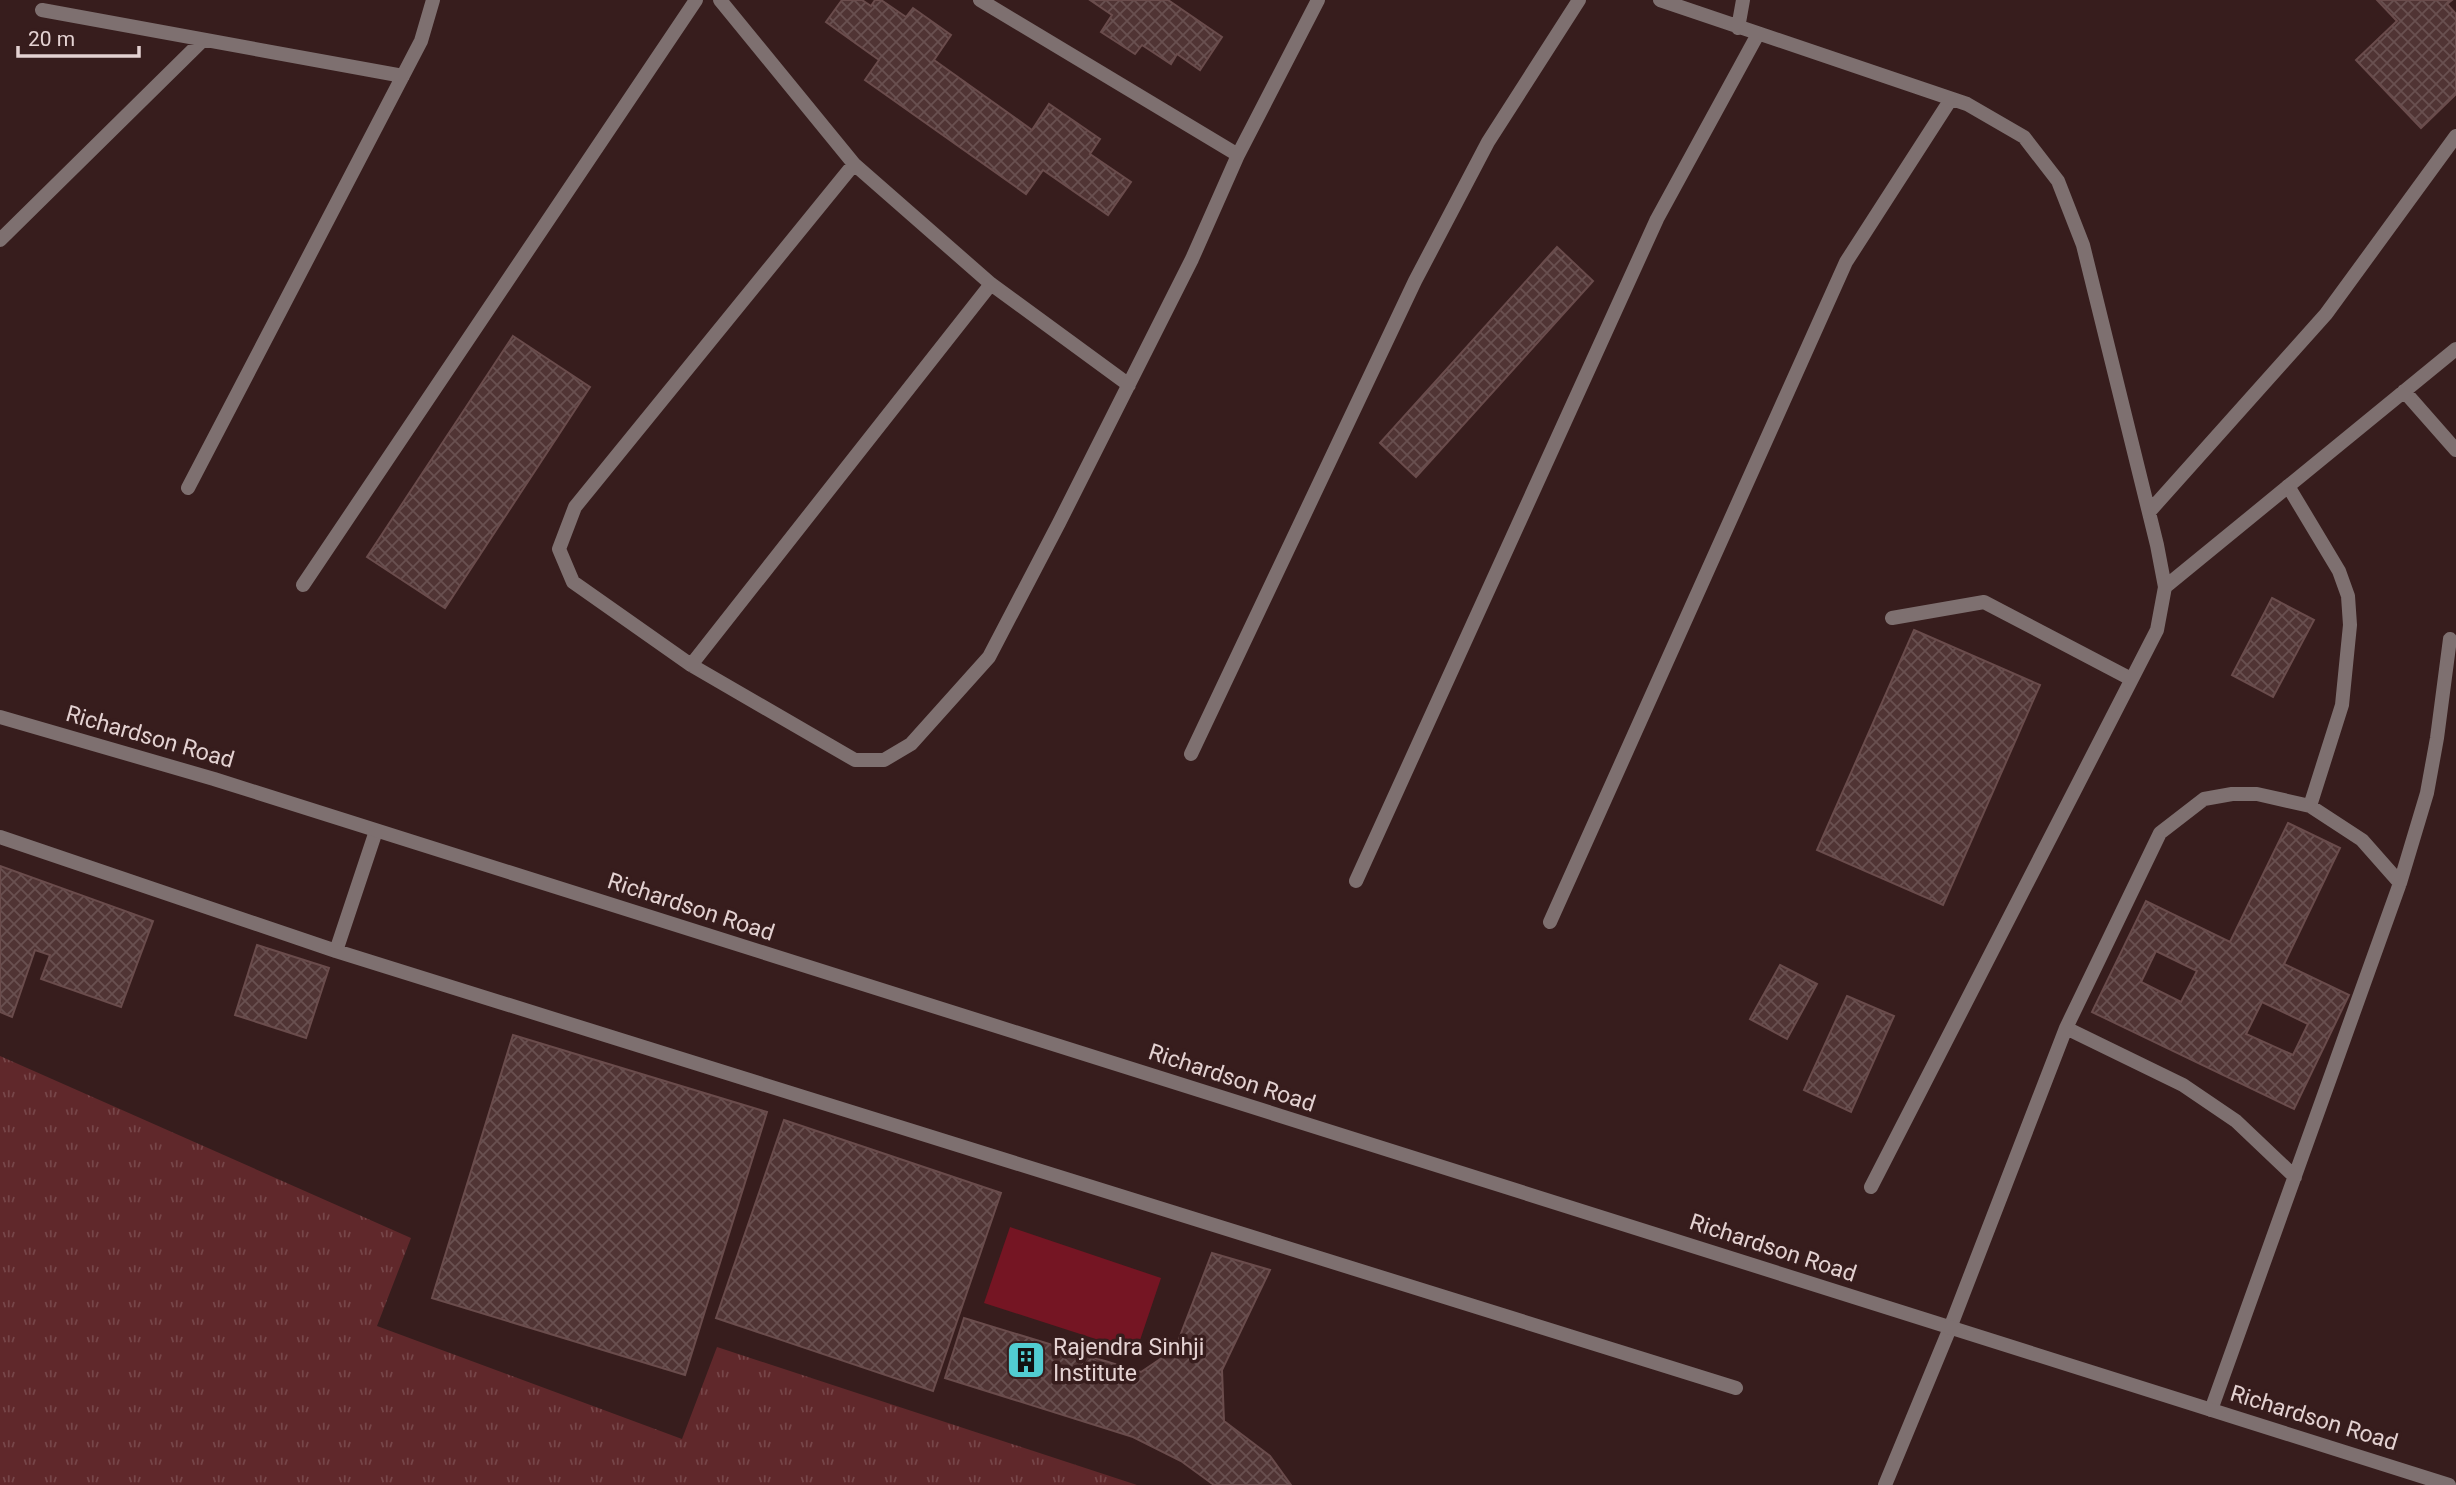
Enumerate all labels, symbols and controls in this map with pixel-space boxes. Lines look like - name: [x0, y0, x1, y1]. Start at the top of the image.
- scale bar: [18, 14, 138, 58]
- text: 20 m: [28, 27, 75, 51]
- street label: Richardson Road: [63, 700, 237, 774]
- street label: Richardson Road: [604, 867, 778, 947]
- street label: Richardson Road: [1145, 1038, 1319, 1118]
- street label: Richardson Road: [1686, 1208, 1860, 1288]
- place label: Rajendra Sinhji Institute: [1053, 1334, 1204, 1387]
- building icon: Rajendra Sinhji Institute: [1005, 1339, 1047, 1381]
- street label: Richardson Road: [2227, 1380, 2401, 1456]

